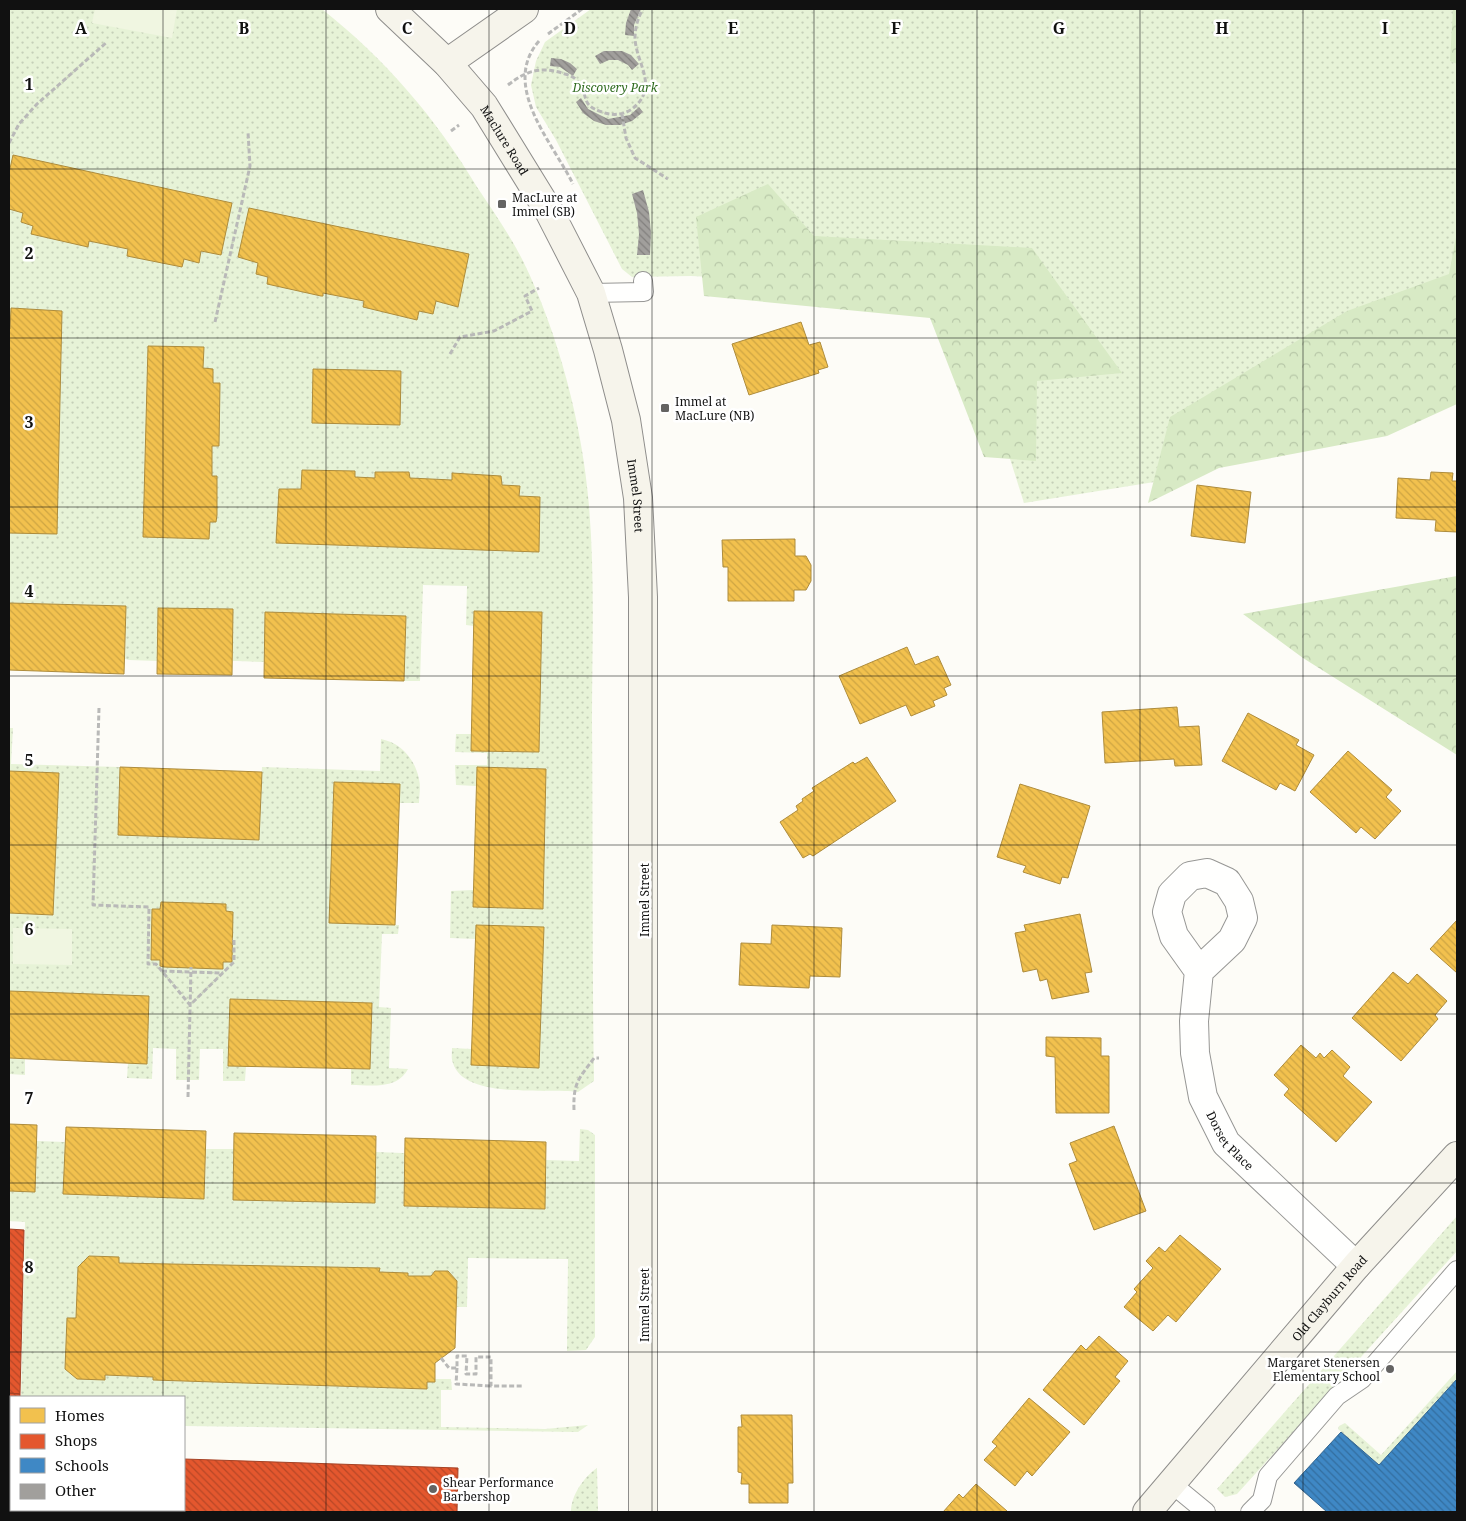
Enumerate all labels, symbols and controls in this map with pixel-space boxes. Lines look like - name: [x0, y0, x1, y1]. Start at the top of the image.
- text: A: [75, 17, 88, 39]
- text: B: [239, 17, 250, 39]
- text: C: [402, 17, 413, 39]
- text: D: [564, 17, 576, 39]
- text: E: [728, 17, 738, 39]
- text: F: [891, 17, 901, 39]
- text: G: [1053, 17, 1065, 39]
- text: H: [1215, 17, 1229, 39]
- text: I: [1382, 17, 1388, 39]
- text: 1: [24, 73, 34, 95]
- park label: Discovery Park: [572, 79, 659, 96]
- street label: Maclure Road: [477, 102, 533, 179]
- place label: MacLure at Immel (SB): [512, 189, 577, 220]
- marker: MacLure at Immel (SB): [496, 198, 508, 210]
- text: 2: [24, 242, 34, 264]
- place label: Immel at MacLure (NB): [675, 393, 755, 424]
- marker: Immel at MacLure (NB): [659, 402, 671, 414]
- text: 3: [24, 411, 34, 433]
- street label: Immel Street: [624, 458, 648, 533]
- text: 4: [24, 580, 34, 602]
- text: 5: [24, 749, 34, 771]
- street label: Immel Street: [636, 863, 653, 937]
- text: 6: [24, 918, 34, 940]
- text: 7: [24, 1087, 34, 1109]
- street label: Dorset Place: [1203, 1108, 1258, 1174]
- street label: Old Clayburn Road: [1287, 1251, 1371, 1345]
- text: 8: [24, 1256, 34, 1278]
- street label: Immel Street: [636, 1268, 653, 1342]
- place label: Margaret Stenersen Elementary School: [1267, 1354, 1380, 1385]
- marker: Margaret Stenersen Elementary School: [1384, 1363, 1396, 1375]
- legend: [10, 1396, 185, 1511]
- text: Homes: [55, 1405, 105, 1425]
- text: Shops: [55, 1430, 98, 1450]
- text: Schools: [55, 1455, 109, 1475]
- place label: Shear Performance Barbershop: [443, 1474, 554, 1505]
- text: Other: [55, 1480, 96, 1500]
- marker: Shear Performance Barbershop: [427, 1483, 439, 1495]

